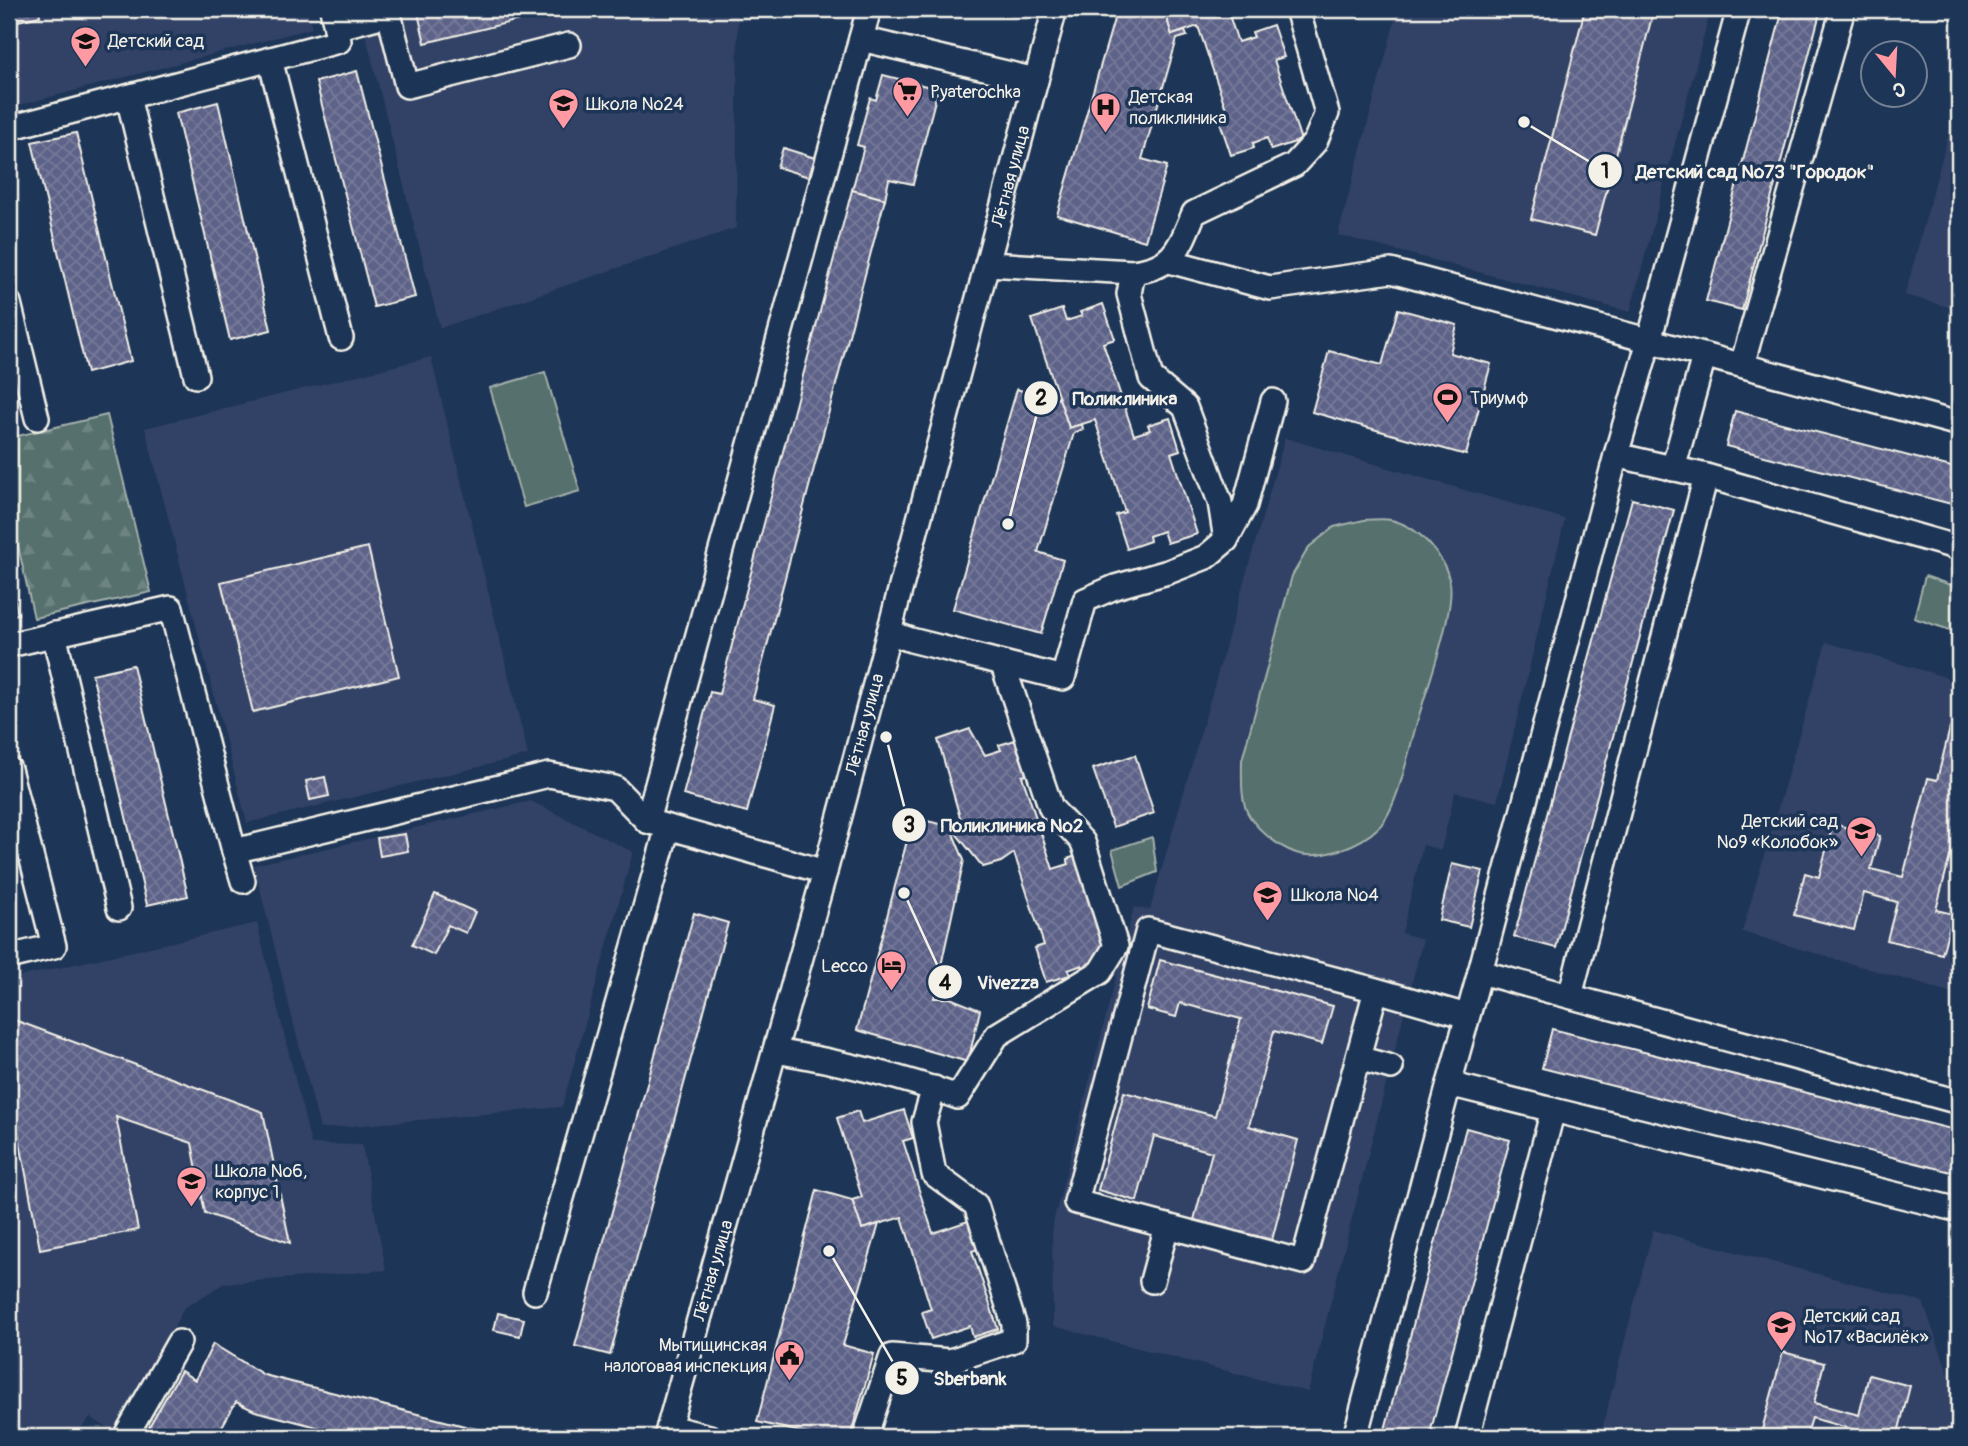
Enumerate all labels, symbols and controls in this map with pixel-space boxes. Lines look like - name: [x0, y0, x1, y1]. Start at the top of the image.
- school or university icon: Детский сад: [68, 24, 102, 68]
- place label: Детский сад: [107, 30, 204, 53]
- north arrow: [1860, 38, 1930, 108]
- supermarket icon: Pyaterochka: [890, 75, 924, 119]
- text: С: [1889, 76, 1908, 103]
- place label: Pyaterochka: [930, 81, 1021, 104]
- place label: Детская поликлиника: [1128, 86, 1227, 130]
- school or university icon: Школа №24: [546, 87, 580, 131]
- hospital icon: Детская поликлиника: [1089, 90, 1123, 134]
- place label: Школа №24: [586, 93, 684, 116]
- street label: Лётная улица: [986, 123, 1035, 230]
- callout: Детский сад №73 "Городок": [1587, 151, 1889, 191]
- text: 1: [1601, 158, 1609, 185]
- text: Детский сад №73 "Городок": [1635, 160, 1874, 184]
- callout: Поликлиника: [1024, 378, 1191, 418]
- sports icon: Триумф: [1430, 381, 1464, 425]
- text: 2: [1035, 385, 1047, 412]
- text: Поликлиника: [1073, 387, 1178, 411]
- place label: Триумф: [1470, 387, 1529, 410]
- street label: Лётная улица: [840, 671, 889, 778]
- callout: Поликлиника №2: [892, 805, 1098, 845]
- place label: Детский сад №9 «Колобок»: [1716, 810, 1838, 854]
- text: 3: [903, 812, 915, 839]
- text: Поликлиника №2: [941, 814, 1084, 838]
- school or university icon: Детский сад №9 «Колобок»: [1844, 814, 1878, 858]
- school or university icon: Школа №4: [1251, 878, 1285, 922]
- place label: Школа №4: [1291, 884, 1379, 907]
- hotel icon: Lecco: [874, 949, 908, 993]
- place label: Lecco: [821, 955, 868, 978]
- callout: Vivezza: [928, 962, 1053, 1002]
- text: 4: [939, 970, 952, 997]
- text: Vivezza: [977, 971, 1039, 995]
- place label: Школа №6, корпус 1: [215, 1160, 307, 1204]
- school or university icon: Школа №6, корпус 1: [175, 1164, 209, 1208]
- street label: Лётная улица: [687, 1217, 738, 1325]
- place label: Детский сад №17 «Василёк»: [1803, 1305, 1929, 1349]
- school or university icon: Детский сад №17 «Василёк»: [1764, 1309, 1798, 1353]
- place label: Мытищинская налоговая инспекция: [604, 1334, 767, 1378]
- public building icon: Мытищинская налоговая инспекция: [773, 1338, 807, 1382]
- callout: Sberbank: [885, 1358, 1021, 1398]
- text: 5: [896, 1365, 908, 1392]
- text: Sberbank: [934, 1367, 1007, 1391]

